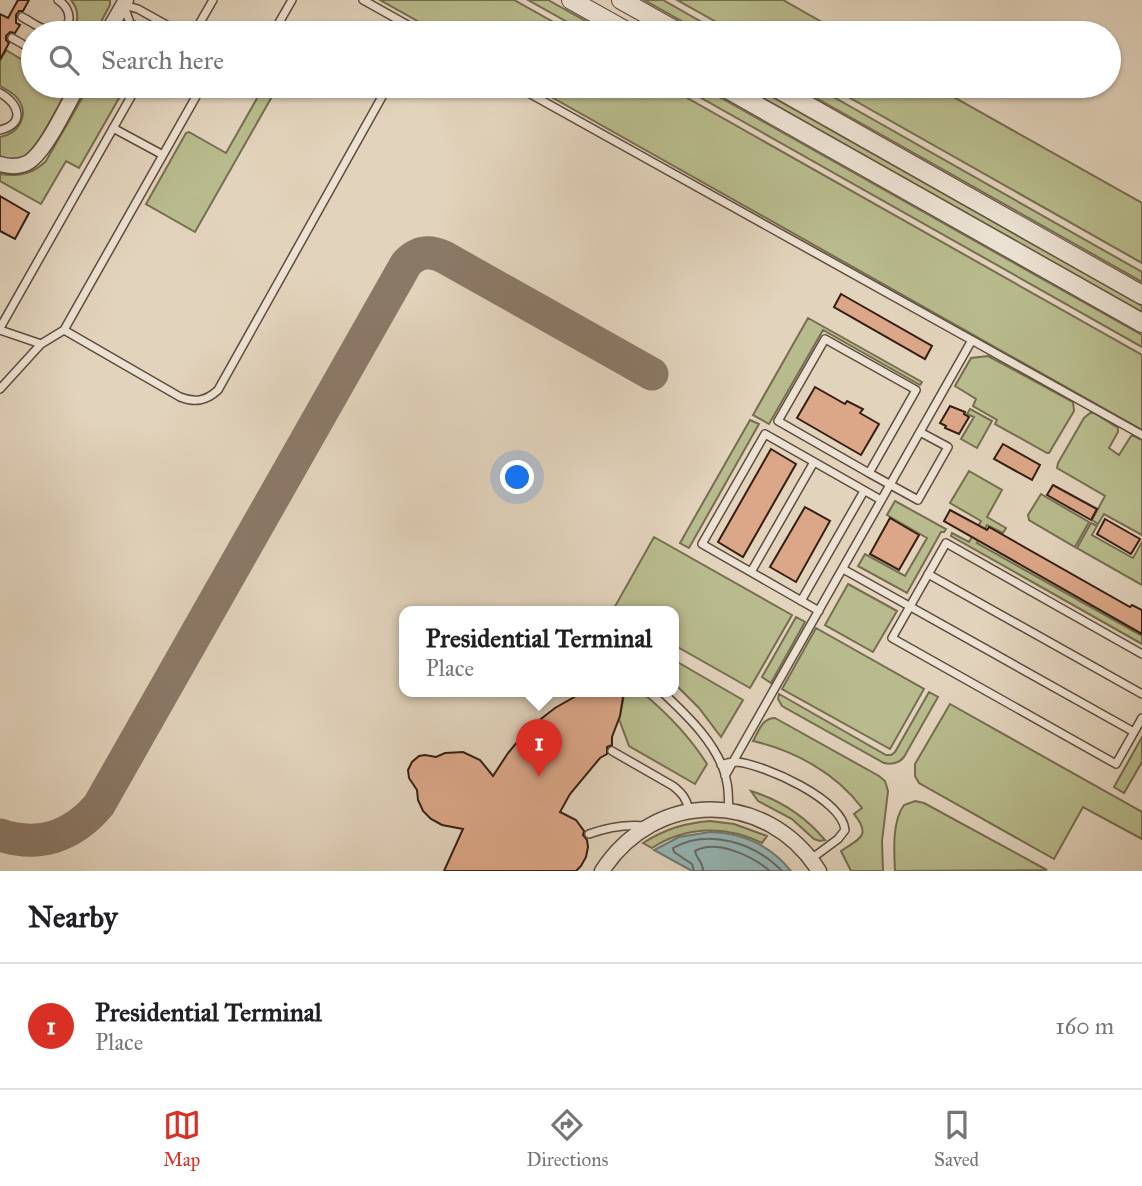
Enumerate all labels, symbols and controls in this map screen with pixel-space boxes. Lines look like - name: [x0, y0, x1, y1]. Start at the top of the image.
- search box: [21, 21, 1121, 98]
- icon: search: [45, 41, 83, 79]
- text: Search here: [101, 44, 224, 76]
- your location: [500, 460, 534, 494]
- popup: [399, 606, 679, 697]
- text: Presidential Terminal: [426, 622, 652, 654]
- text: Place: [426, 654, 474, 682]
- pin: 1: [516, 719, 562, 777]
- text: Nearby: [28, 899, 118, 935]
- text: Presidential Terminal: [95, 996, 322, 1028]
- text: 1: [46, 1012, 56, 1040]
- text: 160 m: [1056, 1012, 1114, 1040]
- text: Place: [95, 1028, 143, 1056]
- tab: Map: [163, 1106, 201, 1171]
- tab: Directions: [526, 1106, 608, 1171]
- tab: Saved: [934, 1106, 979, 1171]

